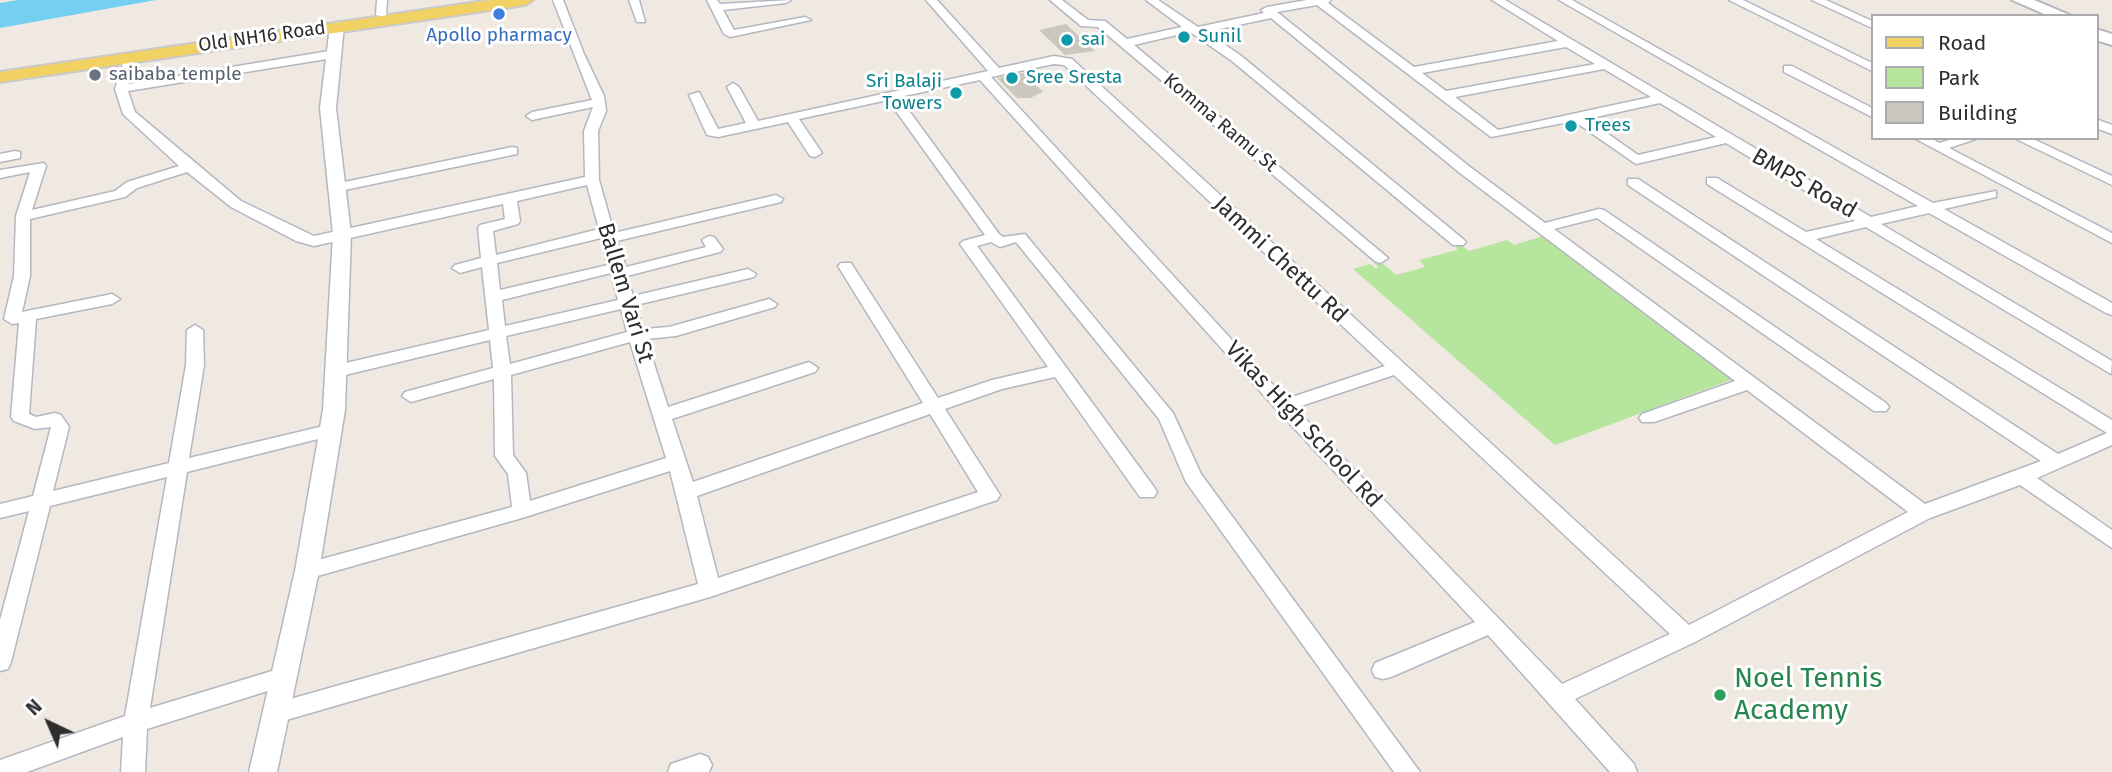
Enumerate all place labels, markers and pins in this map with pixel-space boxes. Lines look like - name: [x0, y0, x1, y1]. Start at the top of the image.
- marker: Apollo pharmacy: [491, 6, 507, 22]
- place label: Apollo pharmacy: [426, 25, 572, 47]
- place label: Sunil: [1198, 26, 1241, 48]
- place label: sai: [1081, 29, 1105, 51]
- marker: Sunil: [1176, 29, 1192, 45]
- marker: sai: [1059, 32, 1075, 48]
- place label: saibaba temple: [109, 64, 242, 86]
- marker: saibaba temple: [87, 67, 103, 83]
- place label: Sree Sresta: [1026, 67, 1122, 89]
- marker: Sree Sresta: [1004, 70, 1020, 86]
- place label: Sri Balaji Towers: [866, 71, 942, 115]
- marker: Sri Balaji Towers: [948, 85, 964, 101]
- place label: Trees: [1585, 115, 1631, 137]
- marker: Trees: [1563, 118, 1579, 134]
- place label: Noel Tennis Academy: [1734, 662, 1882, 728]
- marker: Noel Tennis Academy: [1712, 687, 1728, 703]

